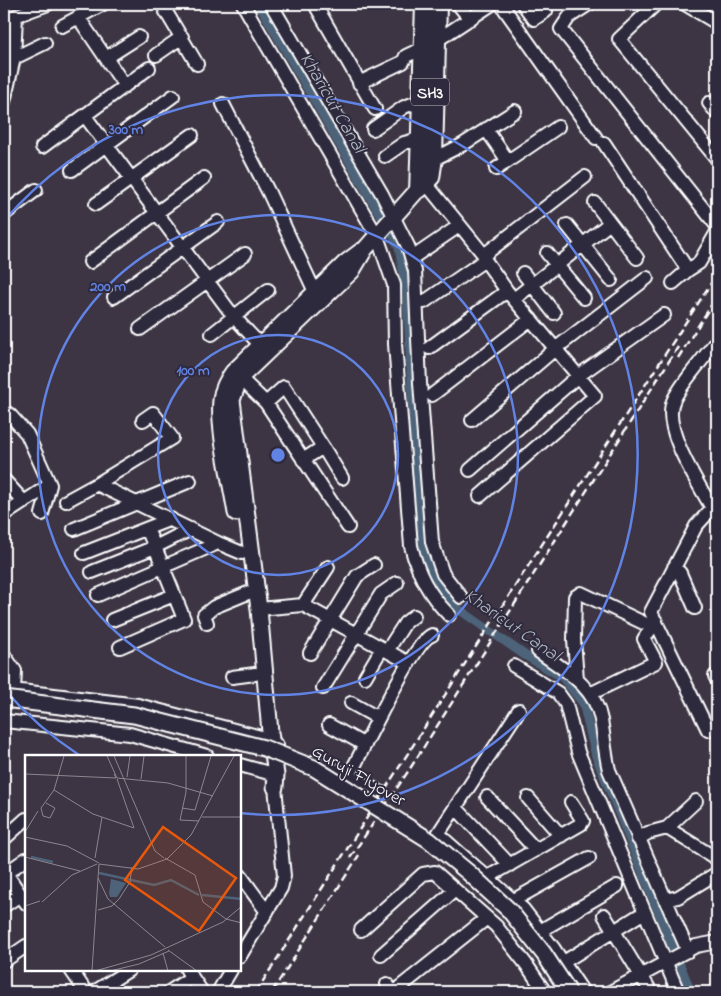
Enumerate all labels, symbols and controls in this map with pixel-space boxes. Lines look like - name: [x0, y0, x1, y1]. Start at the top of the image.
- water label: Kharicut Canal: [292, 48, 373, 161]
- road number: SH3: [411, 78, 449, 105]
- text: 300 m: [108, 119, 144, 141]
- text: 200 m: [89, 276, 126, 298]
- text: 100 m: [176, 360, 210, 382]
- centre of rings: [269, 446, 287, 464]
- water label: Kharicut Canal: [458, 583, 567, 671]
- street label: Guruji Flyover: [306, 739, 410, 814]
- inset map: [25, 755, 241, 971]

